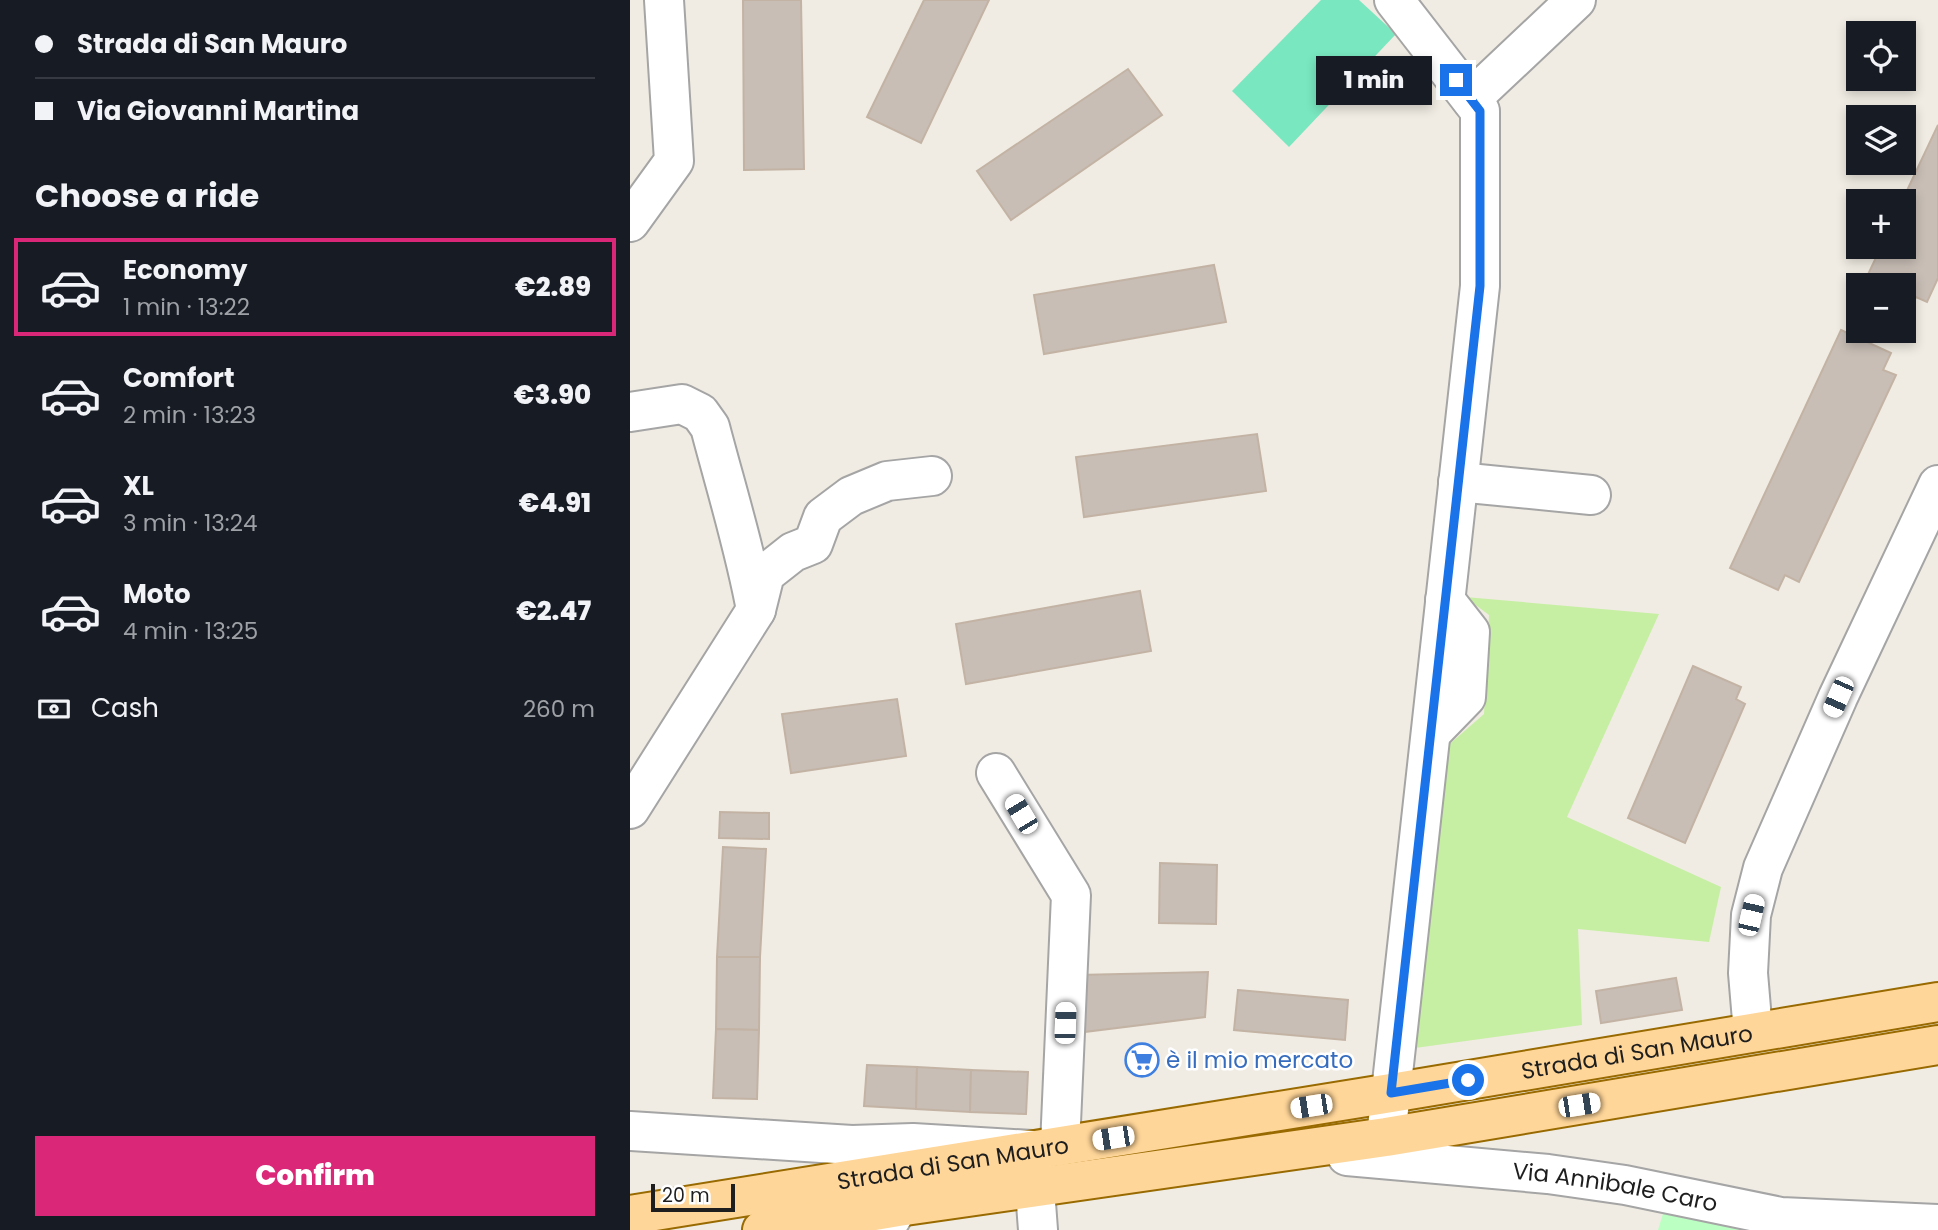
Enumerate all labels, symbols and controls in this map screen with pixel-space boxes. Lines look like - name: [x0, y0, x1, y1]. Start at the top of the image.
- map controls: [1846, 21, 1916, 343]
- button: locate: [1846, 21, 1916, 91]
- text: Strada di San Mauro: [77, 26, 347, 62]
- callout: 1 min: [1316, 56, 1432, 104]
- text: 1 min: [1344, 64, 1404, 96]
- route end: [1440, 64, 1472, 96]
- text: Via Giovanni Martina: [77, 93, 359, 129]
- button: layers: [1846, 105, 1916, 175]
- text: Choose a ride: [35, 173, 259, 218]
- button: +: [1846, 189, 1916, 259]
- text: Economy: [123, 252, 247, 288]
- icon: car: [39, 256, 102, 319]
- text: €2.89: [515, 269, 591, 305]
- button: −: [1846, 273, 1916, 343]
- text: 1 min · 13:22: [123, 291, 250, 323]
- text: Comfort: [123, 360, 235, 396]
- icon: car: [39, 364, 102, 427]
- text: €3.90: [514, 377, 591, 413]
- text: 2 min · 13:23: [123, 399, 256, 431]
- text: XL: [123, 468, 154, 504]
- icon: car: [39, 472, 102, 535]
- text: €4.91: [519, 485, 591, 521]
- text: 3 min · 13:24: [123, 507, 257, 539]
- text: Moto: [123, 576, 191, 612]
- icon: car: [39, 580, 102, 643]
- text: €2.47: [516, 593, 591, 629]
- text: 4 min · 13:25: [123, 615, 258, 647]
- car: [1820, 674, 1857, 720]
- icon: cash: [35, 690, 73, 728]
- text: Cash: [91, 690, 159, 726]
- text: 260 m: [523, 693, 595, 725]
- car: [1002, 791, 1041, 837]
- car: [1737, 892, 1766, 938]
- car: [1054, 1002, 1077, 1044]
- street label: Strada di San Mauro: [1519, 1017, 1755, 1087]
- supermarket icon: è il mio mercato: [1123, 1041, 1161, 1079]
- place label: è il mio mercato: [1166, 1044, 1353, 1076]
- route start: [1452, 1064, 1484, 1096]
- car: [1557, 1091, 1602, 1119]
- car: [1289, 1092, 1334, 1120]
- car: [1091, 1124, 1136, 1152]
- street label: Strada di San Mauro: [835, 1129, 1071, 1198]
- button: Confirm: [35, 1136, 595, 1216]
- street label: Via Annibale Caro: [1511, 1155, 1720, 1220]
- scale bar: [651, 1181, 735, 1213]
- text: 20 m: [662, 1182, 710, 1209]

